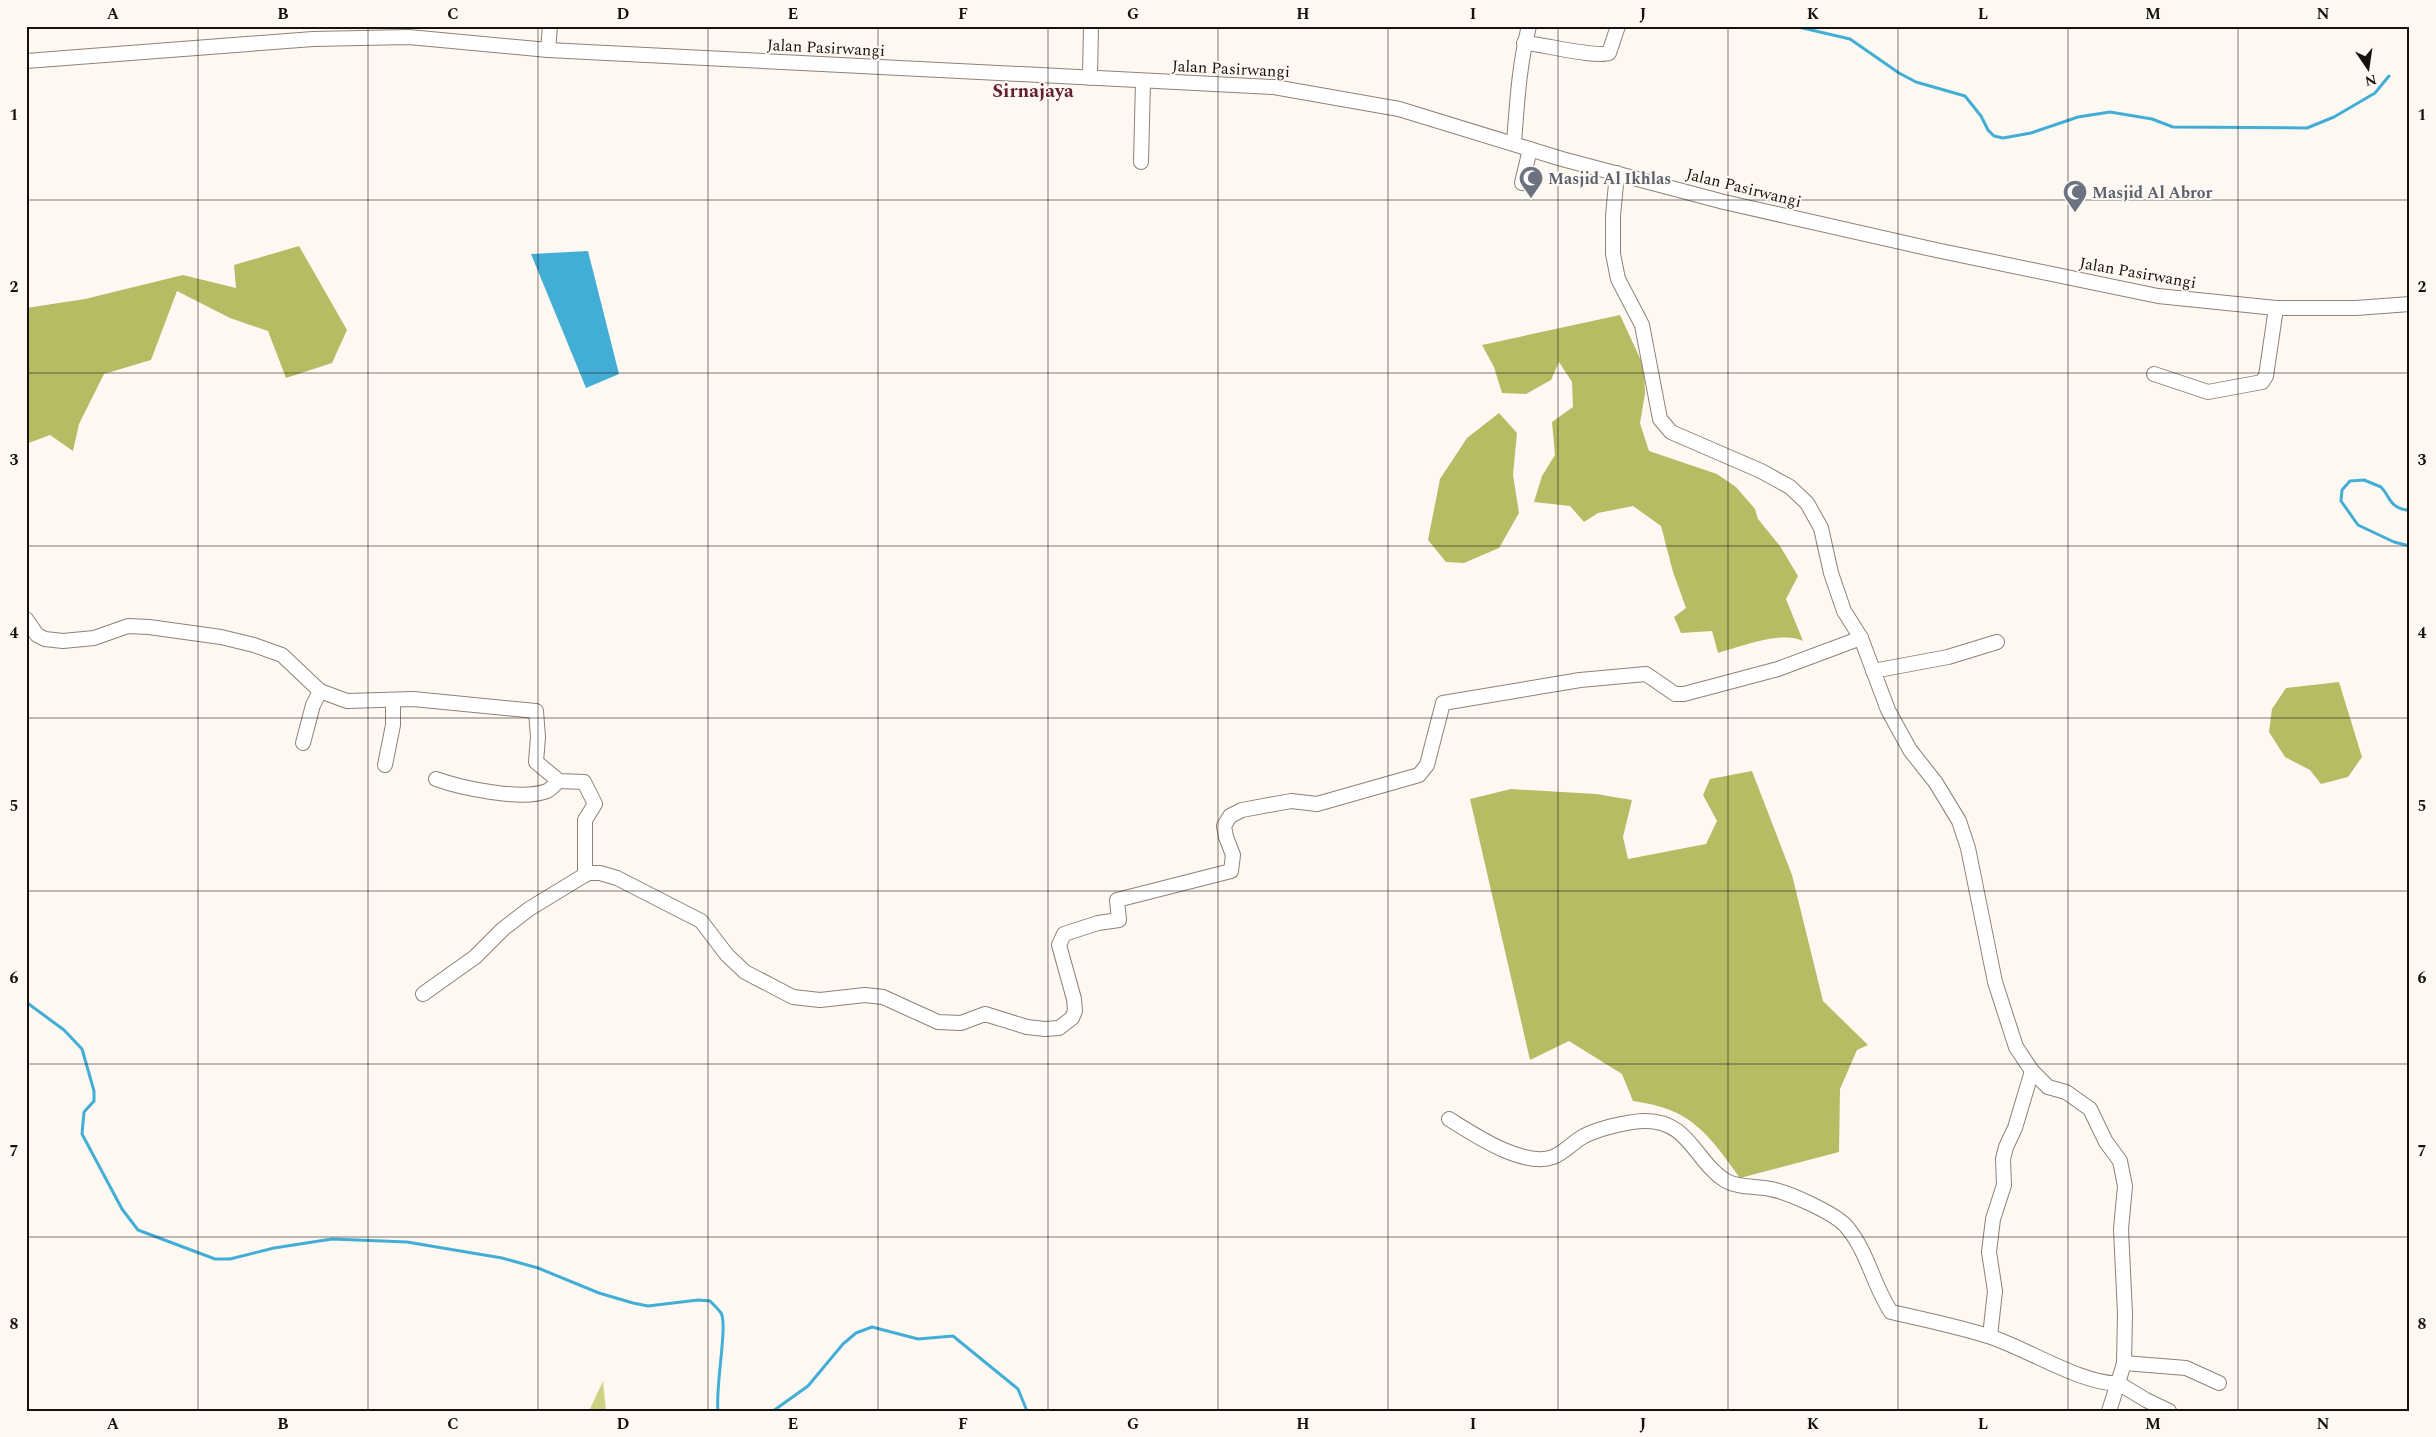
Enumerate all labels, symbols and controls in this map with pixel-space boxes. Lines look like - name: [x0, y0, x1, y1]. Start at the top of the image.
- text: A: [107, 2, 120, 26]
- text: B: [277, 2, 289, 26]
- text: C: [447, 2, 459, 26]
- text: D: [617, 2, 630, 26]
- text: E: [788, 2, 798, 26]
- text: F: [958, 2, 968, 26]
- text: G: [1127, 2, 1139, 26]
- text: H: [1296, 2, 1310, 26]
- text: I: [1470, 2, 1476, 26]
- text: J: [1640, 2, 1647, 26]
- text: K: [1807, 2, 1820, 26]
- text: L: [1978, 2, 1988, 26]
- text: M: [2145, 2, 2161, 26]
- text: N: [2316, 2, 2330, 26]
- street label: Jalan Pasirwangi: [766, 33, 886, 63]
- north arrow: [2344, 42, 2394, 92]
- street label: Jalan Pasirwangi: [1171, 54, 1291, 84]
- text: N: [2363, 69, 2379, 92]
- district label: Sirnajaya: [992, 77, 1074, 106]
- text: 1: [10, 103, 18, 127]
- text: 1: [2418, 103, 2426, 127]
- street label: Jalan Pasirwangi: [1684, 162, 1804, 214]
- mosque icon: Masjid Al Ikhlas: [1518, 165, 1544, 199]
- place label: Masjid Al Ikhlas: [1548, 167, 1671, 191]
- mosque icon: Masjid Al Abror: [2062, 179, 2088, 213]
- place label: Masjid Al Abror: [2092, 181, 2213, 205]
- street label: Jalan Pasirwangi: [2078, 251, 2198, 295]
- text: 2: [10, 275, 19, 299]
- text: 2: [2418, 275, 2427, 299]
- text: 3: [10, 448, 19, 472]
- text: 3: [2418, 448, 2427, 472]
- text: 4: [10, 621, 19, 645]
- text: 4: [2418, 621, 2427, 645]
- text: 5: [10, 794, 18, 818]
- text: 5: [2418, 794, 2426, 818]
- text: 6: [10, 966, 19, 990]
- text: 6: [2418, 966, 2427, 990]
- text: 7: [10, 1139, 19, 1163]
- text: 7: [2418, 1139, 2427, 1163]
- text: 8: [10, 1312, 19, 1336]
- text: 8: [2418, 1312, 2427, 1336]
- text: A: [107, 1412, 120, 1436]
- text: B: [277, 1412, 289, 1436]
- text: C: [447, 1412, 459, 1436]
- text: D: [617, 1412, 630, 1436]
- text: E: [788, 1412, 798, 1436]
- text: F: [958, 1412, 968, 1436]
- text: G: [1127, 1412, 1139, 1436]
- text: H: [1296, 1412, 1310, 1436]
- text: I: [1470, 1412, 1476, 1436]
- text: J: [1640, 1412, 1647, 1436]
- text: K: [1807, 1412, 1820, 1436]
- text: L: [1978, 1412, 1988, 1436]
- text: M: [2145, 1412, 2161, 1436]
- text: N: [2316, 1412, 2330, 1436]

